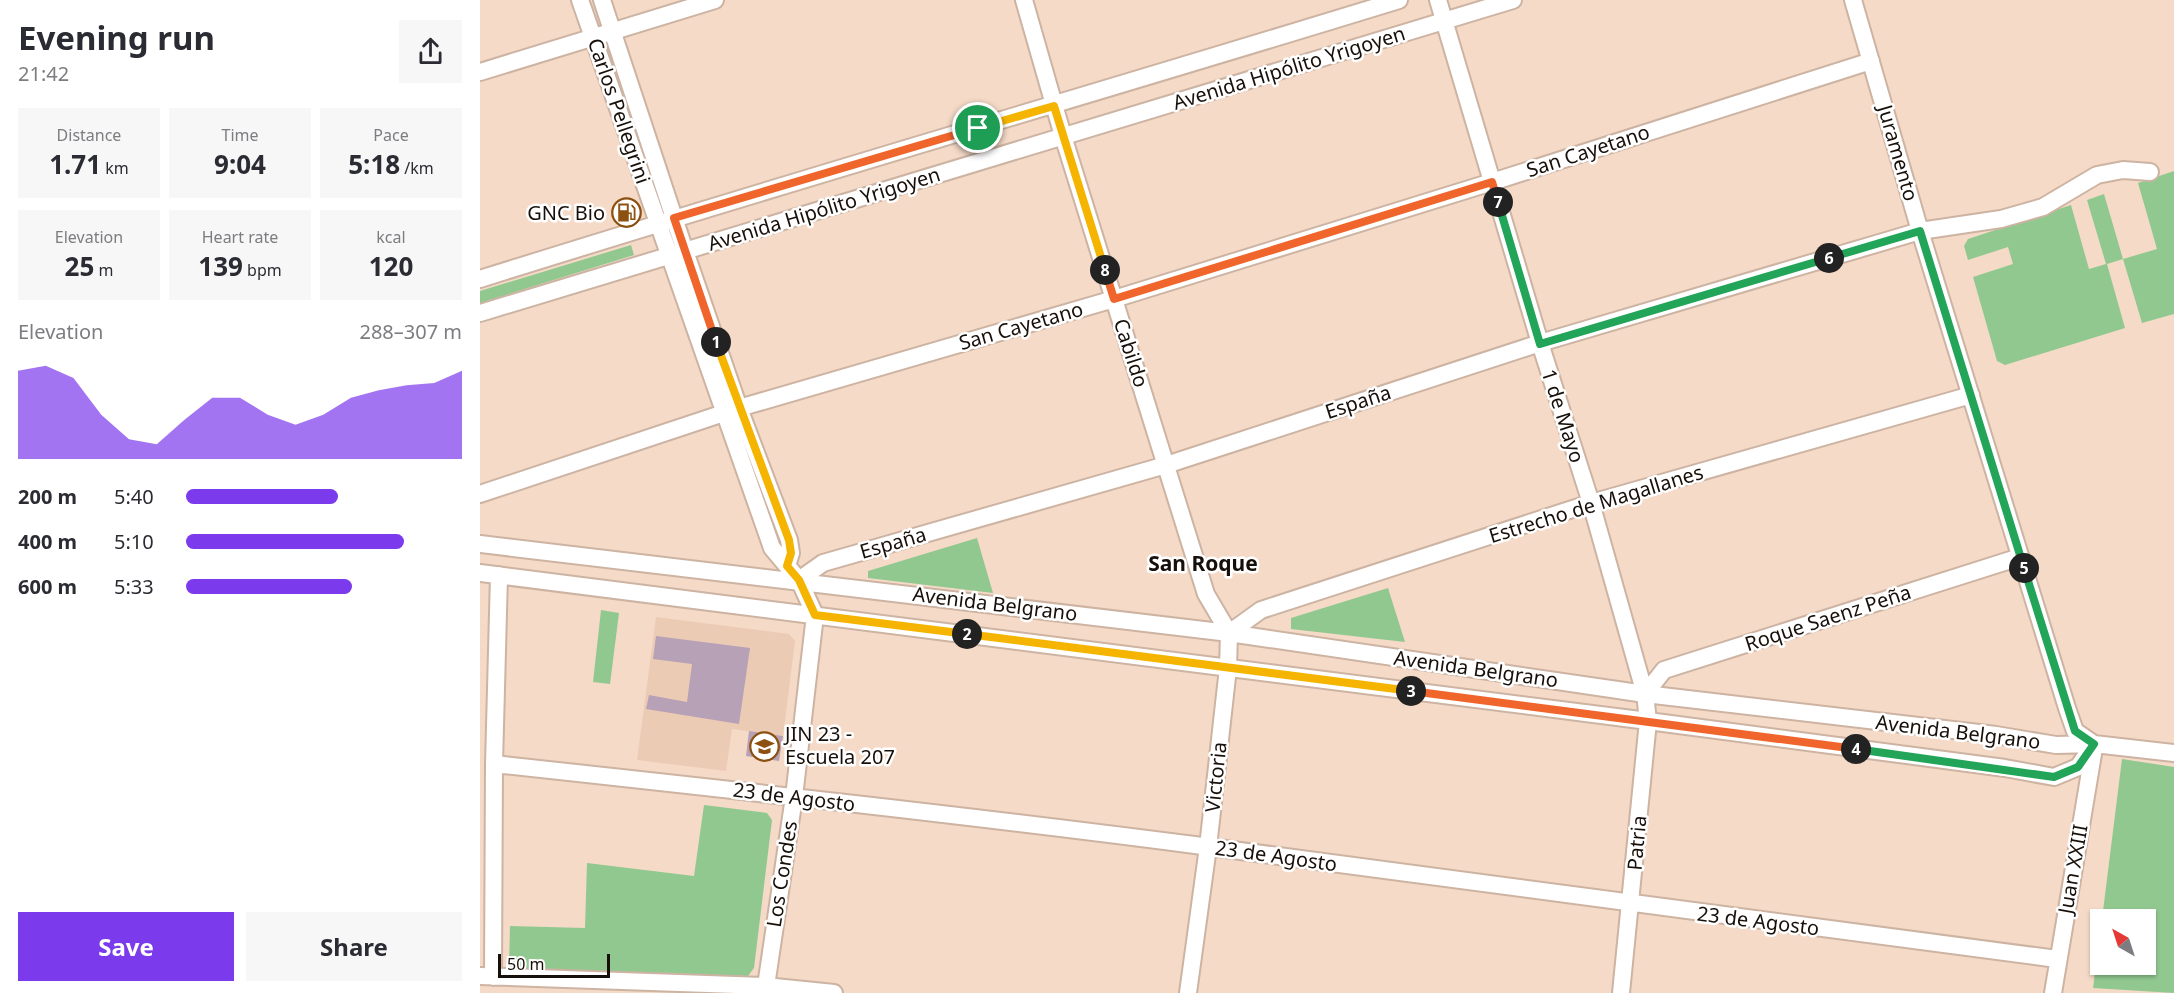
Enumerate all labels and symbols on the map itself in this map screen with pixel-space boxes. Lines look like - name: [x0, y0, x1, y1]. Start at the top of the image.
- street label: Avenida Hipólito Yrigoyen: [1169, 19, 1408, 116]
- street label: Carlos Pellegrini: [582, 34, 657, 187]
- street label: Juramento: [1871, 100, 1925, 204]
- pin: [952, 102, 1003, 153]
- street label: San Cayetano: [1523, 118, 1653, 183]
- street label: Avenida Hipólito Yrigoyen: [704, 160, 943, 257]
- pin: 7: [1483, 187, 1513, 217]
- fuel station icon: GNC Bio: [610, 197, 642, 229]
- place label: GNC Bio: [527, 199, 605, 226]
- pin: 6: [1814, 243, 1844, 273]
- pin: 8: [1090, 255, 1120, 285]
- street label: San Cayetano: [956, 295, 1086, 356]
- street label: Cabildo: [1108, 315, 1155, 391]
- pin: 1: [701, 327, 731, 357]
- street label: 1 de Mayo: [1536, 366, 1591, 466]
- street label: España: [1321, 378, 1394, 425]
- street label: Estrecho de Magallanes: [1485, 458, 1706, 549]
- street label: España: [857, 520, 929, 565]
- district label: San Roque: [1148, 549, 1258, 577]
- pin: 5: [2009, 553, 2039, 583]
- street label: Roque Saenz Peña: [1741, 578, 1914, 657]
- street label: Avenida Belgrano: [911, 580, 1079, 627]
- pin: 2: [952, 619, 982, 649]
- street label: Avenida Belgrano: [1392, 644, 1560, 693]
- pin: 3: [1396, 676, 1426, 706]
- street label: Avenida Belgrano: [1874, 708, 2042, 755]
- place label: JIN 23 - Escuela 207: [783, 720, 895, 770]
- school or university icon: JIN 23 - Escuela 207: [748, 730, 780, 762]
- pin: 4: [1841, 734, 1871, 764]
- street label: Victoria: [1198, 740, 1233, 814]
- street label: 23 de Agosto: [731, 776, 857, 817]
- street label: Patria: [1621, 814, 1652, 872]
- street label: Los Condes: [760, 819, 803, 929]
- street label: Juan XXIII: [2051, 822, 2094, 918]
- street label: 23 de Agosto: [1213, 834, 1339, 877]
- street label: 23 de Agosto: [1695, 900, 1821, 941]
- north arrow: [2090, 909, 2156, 975]
- scale bar: [498, 951, 610, 978]

